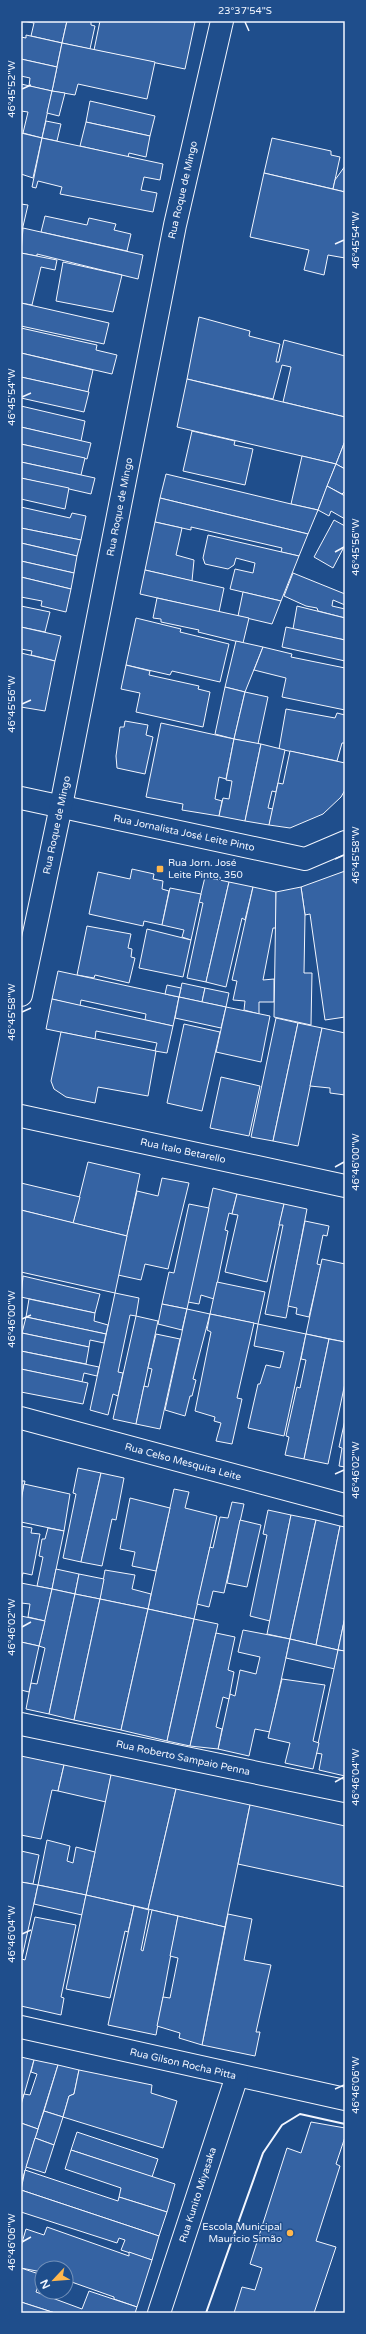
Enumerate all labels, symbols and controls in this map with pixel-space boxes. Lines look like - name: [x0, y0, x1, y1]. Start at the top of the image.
- text: 23°37'54"S: [218, 5, 272, 17]
- text: 46°45'52"W: [6, 60, 18, 118]
- street label: Rua Roque de Mingo: [166, 140, 200, 240]
- text: 46°45'54"W: [350, 211, 362, 269]
- text: 46°45'54"W: [6, 368, 18, 426]
- street label: Rua Roque de Mingo: [105, 457, 135, 557]
- text: 46°45'56"W: [350, 518, 362, 576]
- text: 46°45'56"W: [6, 675, 18, 733]
- street label: Rua Roque de Mingo: [41, 775, 73, 875]
- street label: Rua Jornalista José Leite Pinto: [112, 812, 256, 854]
- text: 46°45'58"W: [350, 826, 362, 884]
- place label: Rua Jorn. José Leite Pinto, 350: [168, 857, 243, 881]
- marker: Rua Jorn. José Leite Pinto, 350: [155, 864, 165, 874]
- text: 46°45'58"W: [6, 983, 18, 1041]
- text: 46°46'00"W: [350, 1133, 362, 1191]
- street label: Rua Italo Betarello: [139, 1136, 227, 1166]
- text: 46°46'00"W: [6, 1290, 18, 1348]
- street label: Rua Celso Mesquita Leite: [123, 1441, 243, 1483]
- text: 46°46'02"W: [350, 1441, 362, 1499]
- text: 46°46'02"W: [6, 1598, 18, 1656]
- street label: Rua Roberto Sampaio Penna: [115, 1738, 251, 1778]
- text: 46°46'04"W: [350, 1748, 362, 1806]
- text: 46°46'04"W: [6, 1905, 18, 1963]
- street label: Rua Gilson Rocha Pitta: [129, 2046, 237, 2082]
- text: 46°46'06"W: [350, 2056, 362, 2114]
- street label: Rua Kunito Miyasaka: [177, 2146, 219, 2244]
- text: 46°46'06"W: [6, 2213, 18, 2271]
- place label: Escola Municipal Mauricio Simão: [202, 2221, 282, 2245]
- marker: Escola Municipal Mauricio Simão: [285, 2228, 295, 2238]
- north arrow: [34, 2260, 74, 2300]
- text: N: [38, 2277, 53, 2291]

